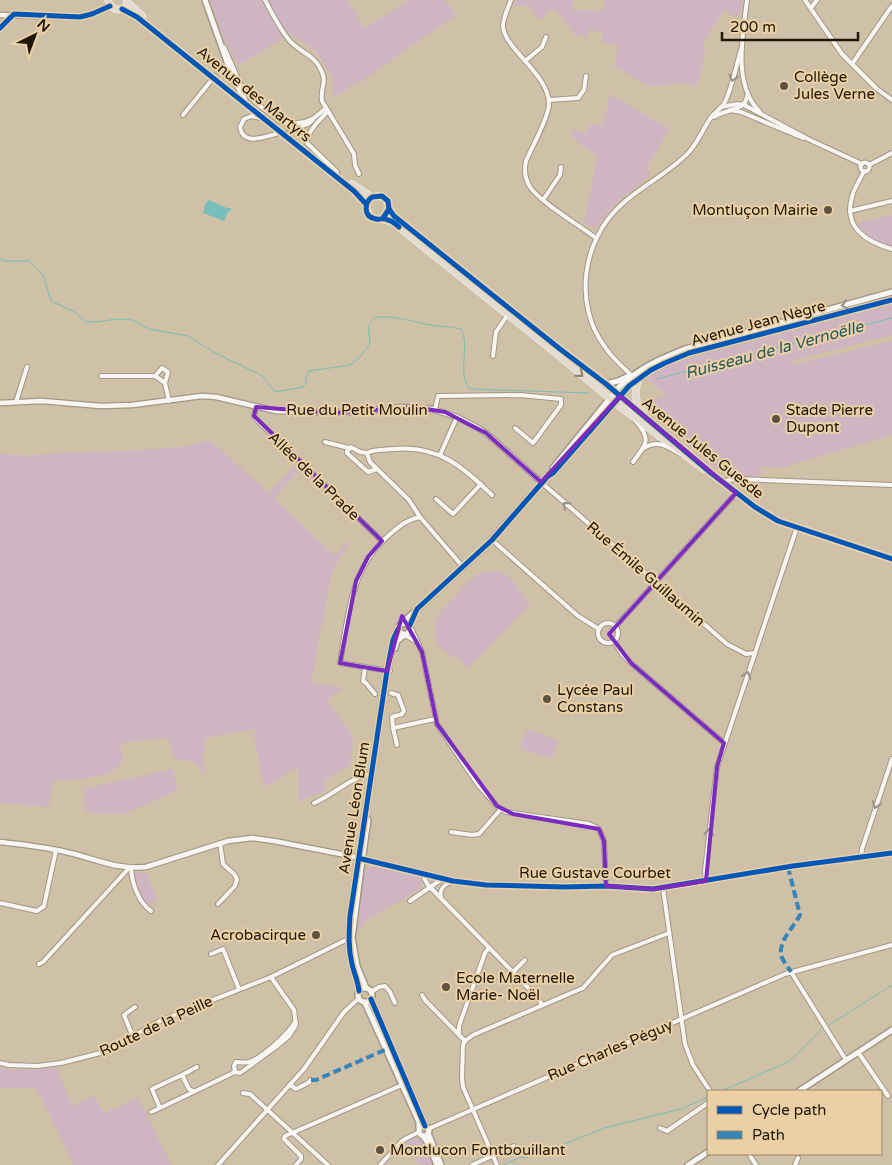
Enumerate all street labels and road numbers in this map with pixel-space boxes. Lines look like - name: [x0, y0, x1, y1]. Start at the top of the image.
- street label: Avenue des Martyrs: [193, 42, 315, 146]
- street label: Avenue Jean Nègre: [689, 296, 827, 350]
- street label: Avenue Jules Guesde: [639, 393, 767, 503]
- street label: Rue du Petit Moulin: [286, 401, 428, 419]
- street label: Allée de la Prade: [265, 428, 363, 524]
- street label: Rue Émile Guillaumin: [583, 518, 709, 630]
- street label: Avenue Léon Blum: [335, 741, 373, 875]
- street label: Rue Gustave Courbet: [519, 864, 671, 882]
- street label: Route de la Peille: [96, 992, 216, 1060]
- street label: Rue Charles Péguy: [545, 1015, 675, 1085]

